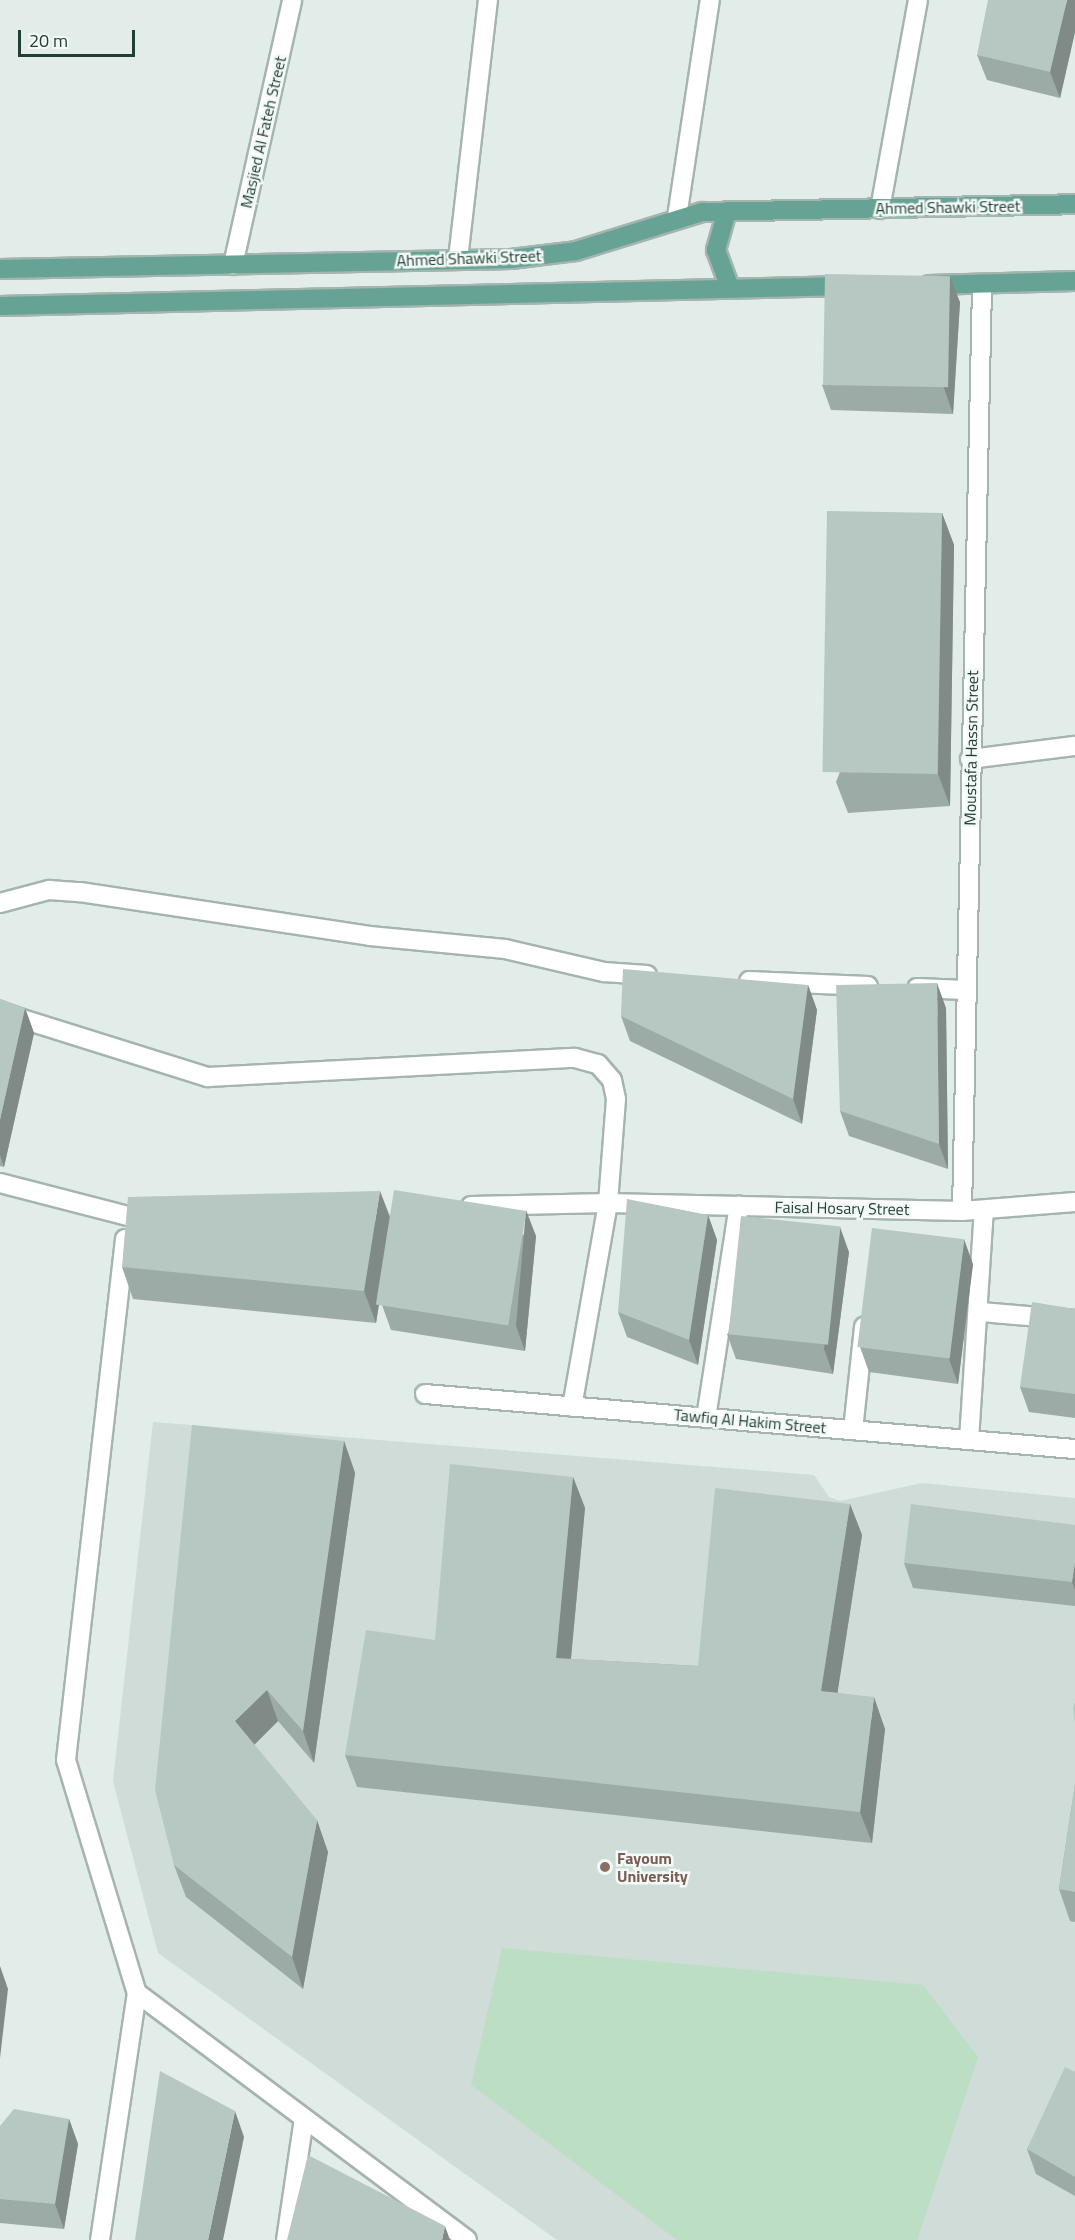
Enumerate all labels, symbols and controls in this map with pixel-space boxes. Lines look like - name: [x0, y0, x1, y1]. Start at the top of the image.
- scale bar: [21, 18, 138, 56]
- text: 20 m: [29, 27, 68, 54]
- street label: Masjied Al Fateh Street: [236, 54, 290, 210]
- street label: Ahmed Shawki Street: [875, 196, 1021, 218]
- street label: Ahmed Shawki Street: [396, 246, 542, 270]
- street label: Moustafa Hassn Street: [960, 670, 982, 826]
- street label: Faisal Hosary Street: [774, 1197, 910, 1219]
- street label: Tawfiq Al Hakim Street: [673, 1405, 827, 1437]
- place label: Fayoum University: [617, 1848, 688, 1886]
- marker: Fayoum University: [598, 1860, 612, 1874]

